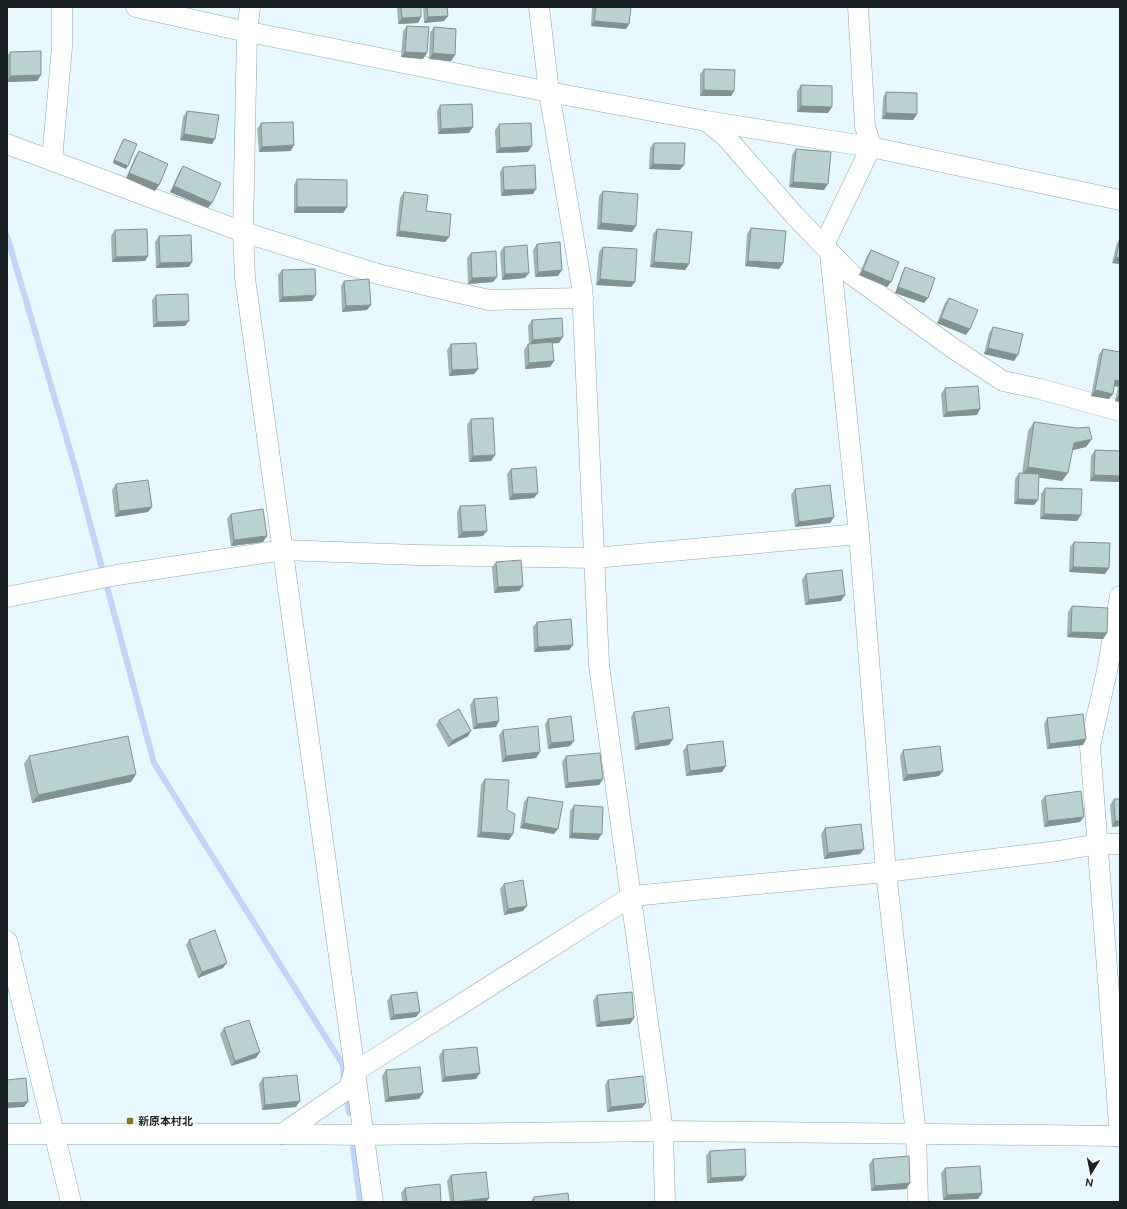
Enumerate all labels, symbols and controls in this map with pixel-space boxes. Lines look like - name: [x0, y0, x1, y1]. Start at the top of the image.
- place label: 新原本村北: [138, 1115, 193, 1127]
- marker: 新原本村北: [125, 1116, 135, 1126]
- north arrow: [1071, 1153, 1111, 1193]
- text: N: [1084, 1176, 1094, 1189]

